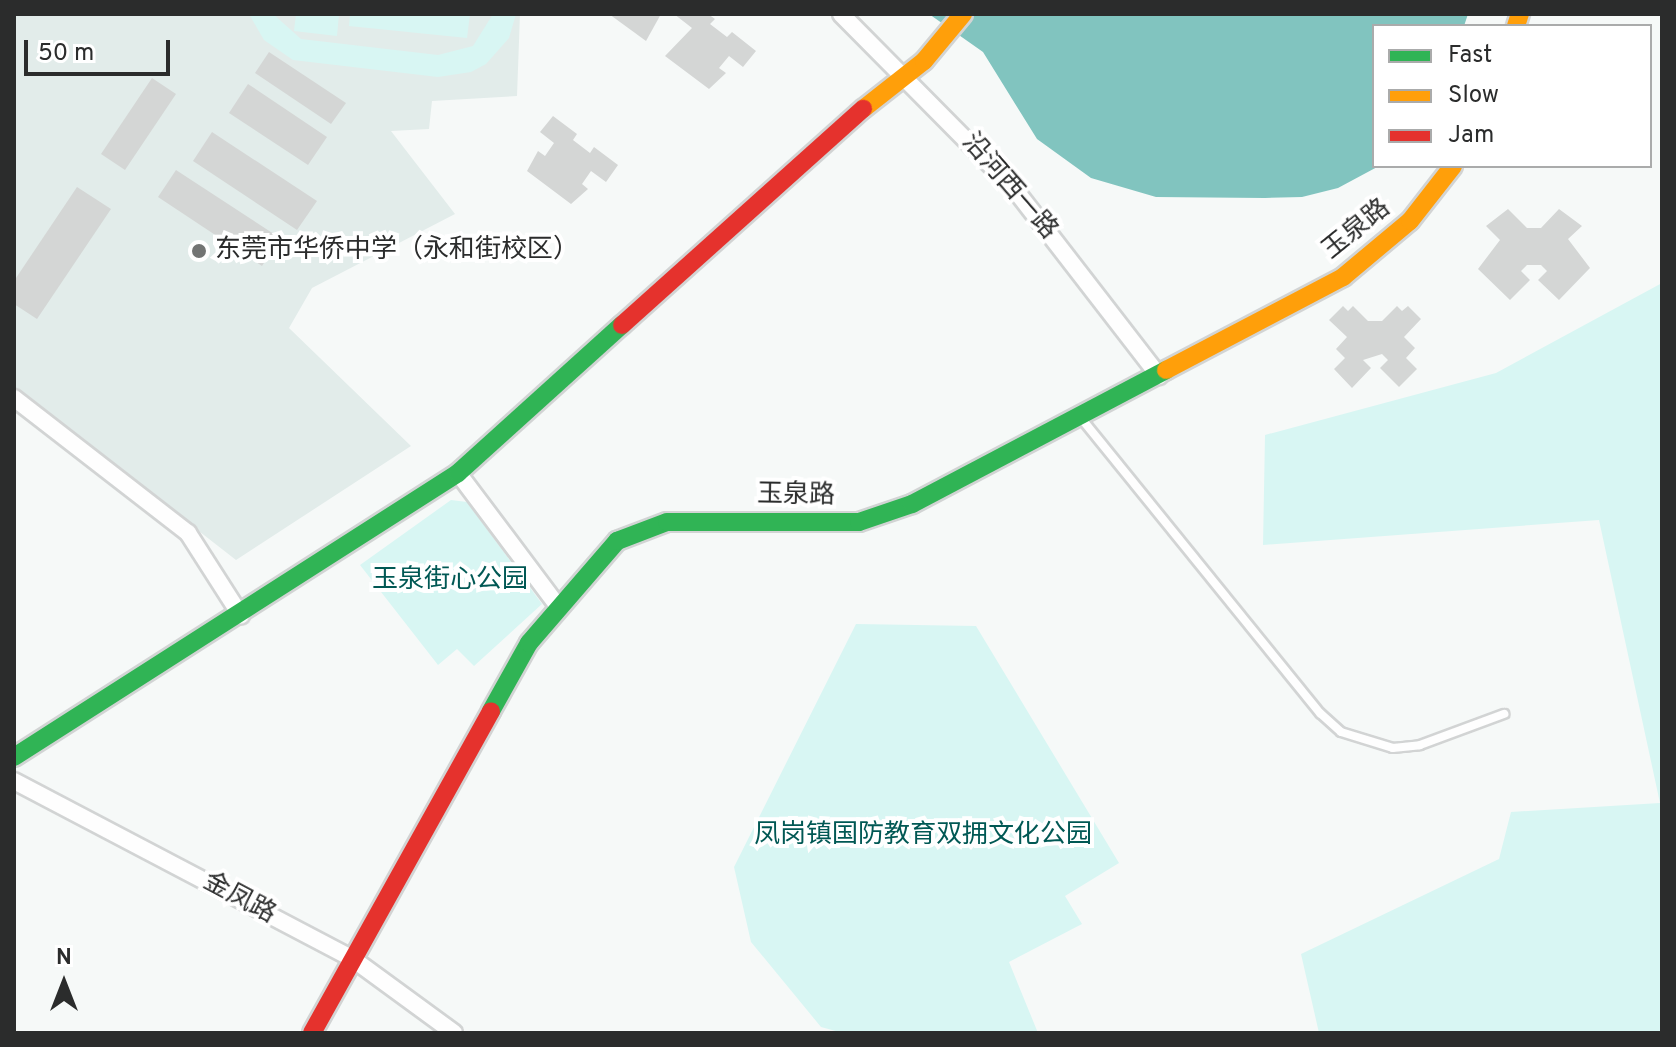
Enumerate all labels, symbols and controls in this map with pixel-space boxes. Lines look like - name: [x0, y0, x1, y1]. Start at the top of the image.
- scale bar: [28, 24, 174, 74]
- legend: [1372, 24, 1652, 168]
- text: 50 m: [38, 39, 94, 69]
- text: Fast: [1448, 41, 1492, 71]
- text: Slow: [1448, 81, 1499, 111]
- text: Jam: [1448, 121, 1494, 151]
- street label: 沿河西一路: [955, 128, 1063, 246]
- street label: 玉泉路: [1317, 193, 1397, 267]
- place label: 东莞市华侨中学（永和街校区）: [215, 235, 579, 267]
- marker: 东莞市华侨中学（永和街校区）: [190, 242, 208, 260]
- street label: 玉泉路: [757, 480, 835, 512]
- park label: 玉泉街心公园: [372, 565, 528, 597]
- park label: 凤岗镇国防教育双拥文化公园: [754, 820, 1092, 852]
- street label: 金凤路: [197, 867, 281, 931]
- north arrow: [24, 943, 104, 1023]
- text: N: [56, 945, 72, 972]

